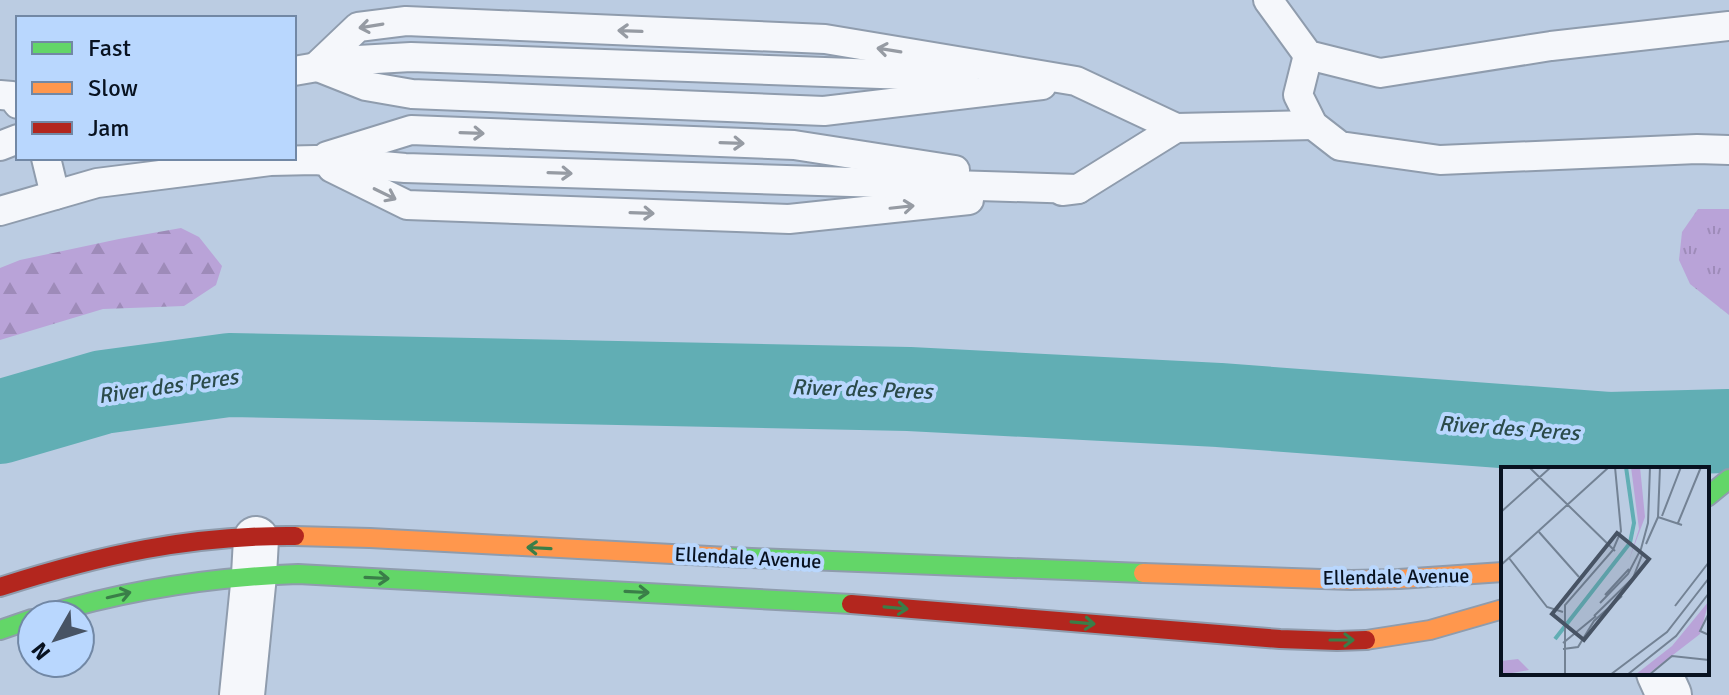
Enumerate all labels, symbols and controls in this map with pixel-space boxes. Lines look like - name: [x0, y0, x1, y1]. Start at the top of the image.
- legend: [16, 16, 296, 160]
- one-way arrow: [358, 19, 384, 34]
- one-way arrow: [617, 23, 644, 38]
- text: Fast: [88, 33, 131, 63]
- one-way arrow: [877, 41, 902, 56]
- text: Slow: [88, 73, 138, 103]
- text: Jam: [88, 113, 129, 143]
- one-way arrow: [458, 125, 485, 140]
- one-way arrow: [718, 135, 745, 150]
- one-way arrow: [546, 165, 573, 180]
- one-way arrow: [373, 187, 397, 202]
- one-way arrow: [888, 200, 915, 215]
- one-way arrow: [628, 206, 655, 221]
- water label: River des Peres: [96, 362, 242, 409]
- water label: River des Peres: [791, 373, 935, 405]
- water label: River des Peres: [1438, 410, 1583, 447]
- inset map: [1501, 467, 1709, 675]
- one-way arrow: [526, 540, 553, 555]
- street label: Ellendale Avenue: [674, 542, 822, 574]
- street label: Ellendale Avenue: [1322, 563, 1470, 591]
- one-way arrow: [363, 571, 390, 586]
- one-way arrow: [623, 584, 650, 599]
- one-way arrow: [106, 586, 131, 601]
- north arrow: [16, 599, 96, 679]
- one-way arrow: [882, 600, 909, 615]
- one-way arrow: [1069, 616, 1096, 631]
- one-way arrow: [1328, 632, 1355, 648]
- text: N: [26, 637, 56, 666]

